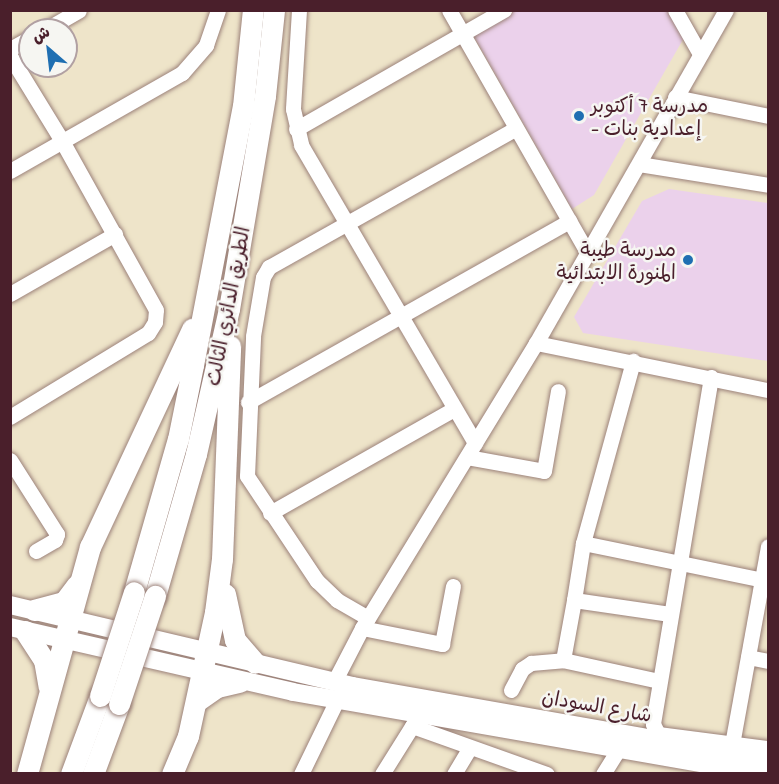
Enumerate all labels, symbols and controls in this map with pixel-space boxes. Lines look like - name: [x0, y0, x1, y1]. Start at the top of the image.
- north arrow: [18, 18, 78, 78]
- text: ش: [28, 20, 53, 48]
- place label: مدرسة 7 أكتوبر - إعدادية بنات: [591, 92, 708, 139]
- marker: مدرسة 7 أكتوبر - إعدادية بنات: [572, 109, 586, 123]
- street label: الطريق الدائري الثالث: [200, 224, 254, 388]
- place label: مدرسة طيبة المنورة الابتدائية: [556, 237, 676, 284]
- marker: مدرسة طيبة المنورة الابتدائية: [681, 253, 695, 267]
- street label: شارع السودان: [540, 684, 654, 726]

